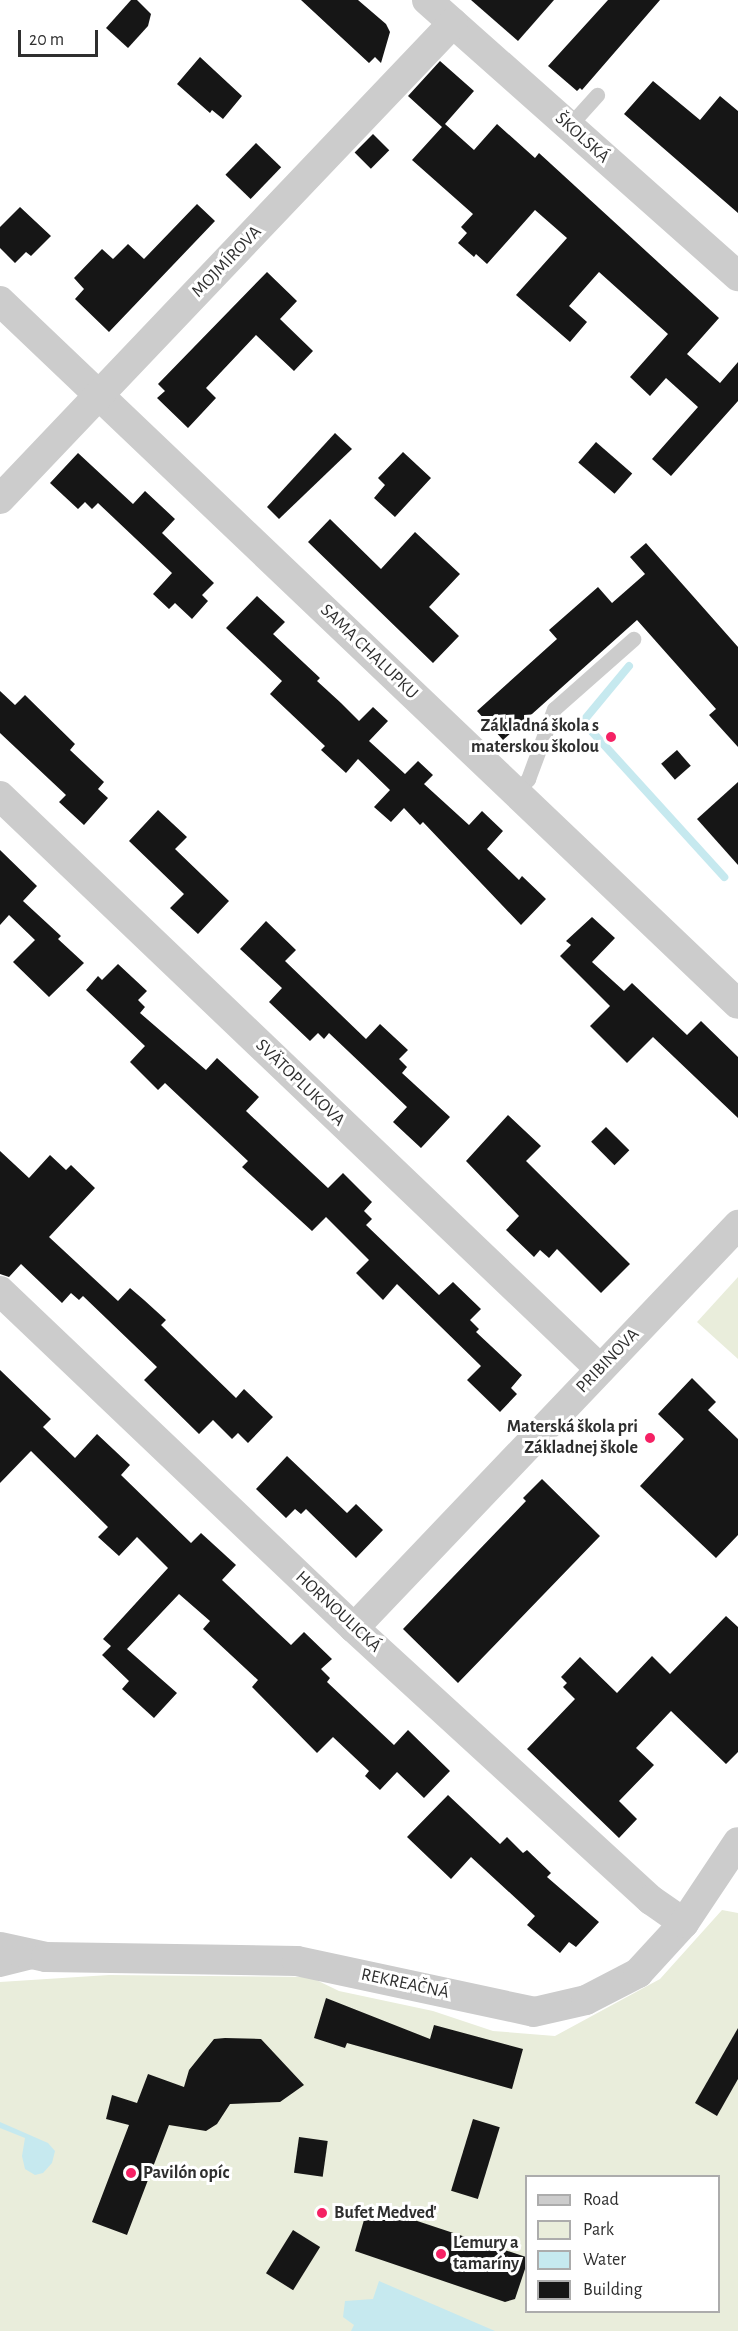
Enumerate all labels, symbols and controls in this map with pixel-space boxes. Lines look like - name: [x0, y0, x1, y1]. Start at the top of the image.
- scale bar: [21, 18, 100, 56]
- text: 20 m: [29, 31, 64, 49]
- street label: ŠKOLSKÁ: [550, 108, 614, 168]
- street label: MOJMÍROVA: [188, 222, 266, 302]
- street label: SAMA CHALUPKU: [316, 600, 422, 704]
- place label: Základná škola s materskou školou: [471, 716, 599, 758]
- marker: Základná škola s materskou školou: [604, 730, 618, 744]
- street label: SVÄTOPLUKOVA: [251, 1035, 349, 1131]
- street label: PRIBINOVA: [572, 1324, 644, 1398]
- place label: Materská škola pri Základnej škole: [507, 1417, 638, 1460]
- marker: Materská škola pri Základnej škole: [643, 1431, 657, 1445]
- street label: HORNOULICKÁ: [291, 1567, 385, 1657]
- street label: REKREAČNÁ: [359, 1964, 451, 2004]
- place label: Pavilón opíc: [143, 2162, 229, 2184]
- marker: Pavilón opíc: [124, 2166, 138, 2180]
- legend: [525, 2175, 720, 2313]
- text: Road: [583, 2191, 619, 2209]
- place label: Bufet Medveď: [334, 2202, 436, 2224]
- marker: Bufet Medveď: [315, 2206, 329, 2220]
- text: Park: [583, 2221, 614, 2239]
- place label: Lemury a tamaríny: [453, 2233, 519, 2276]
- marker: Lemury a tamaríny: [434, 2247, 448, 2261]
- text: Water: [583, 2251, 626, 2269]
- text: Building: [583, 2281, 642, 2299]

